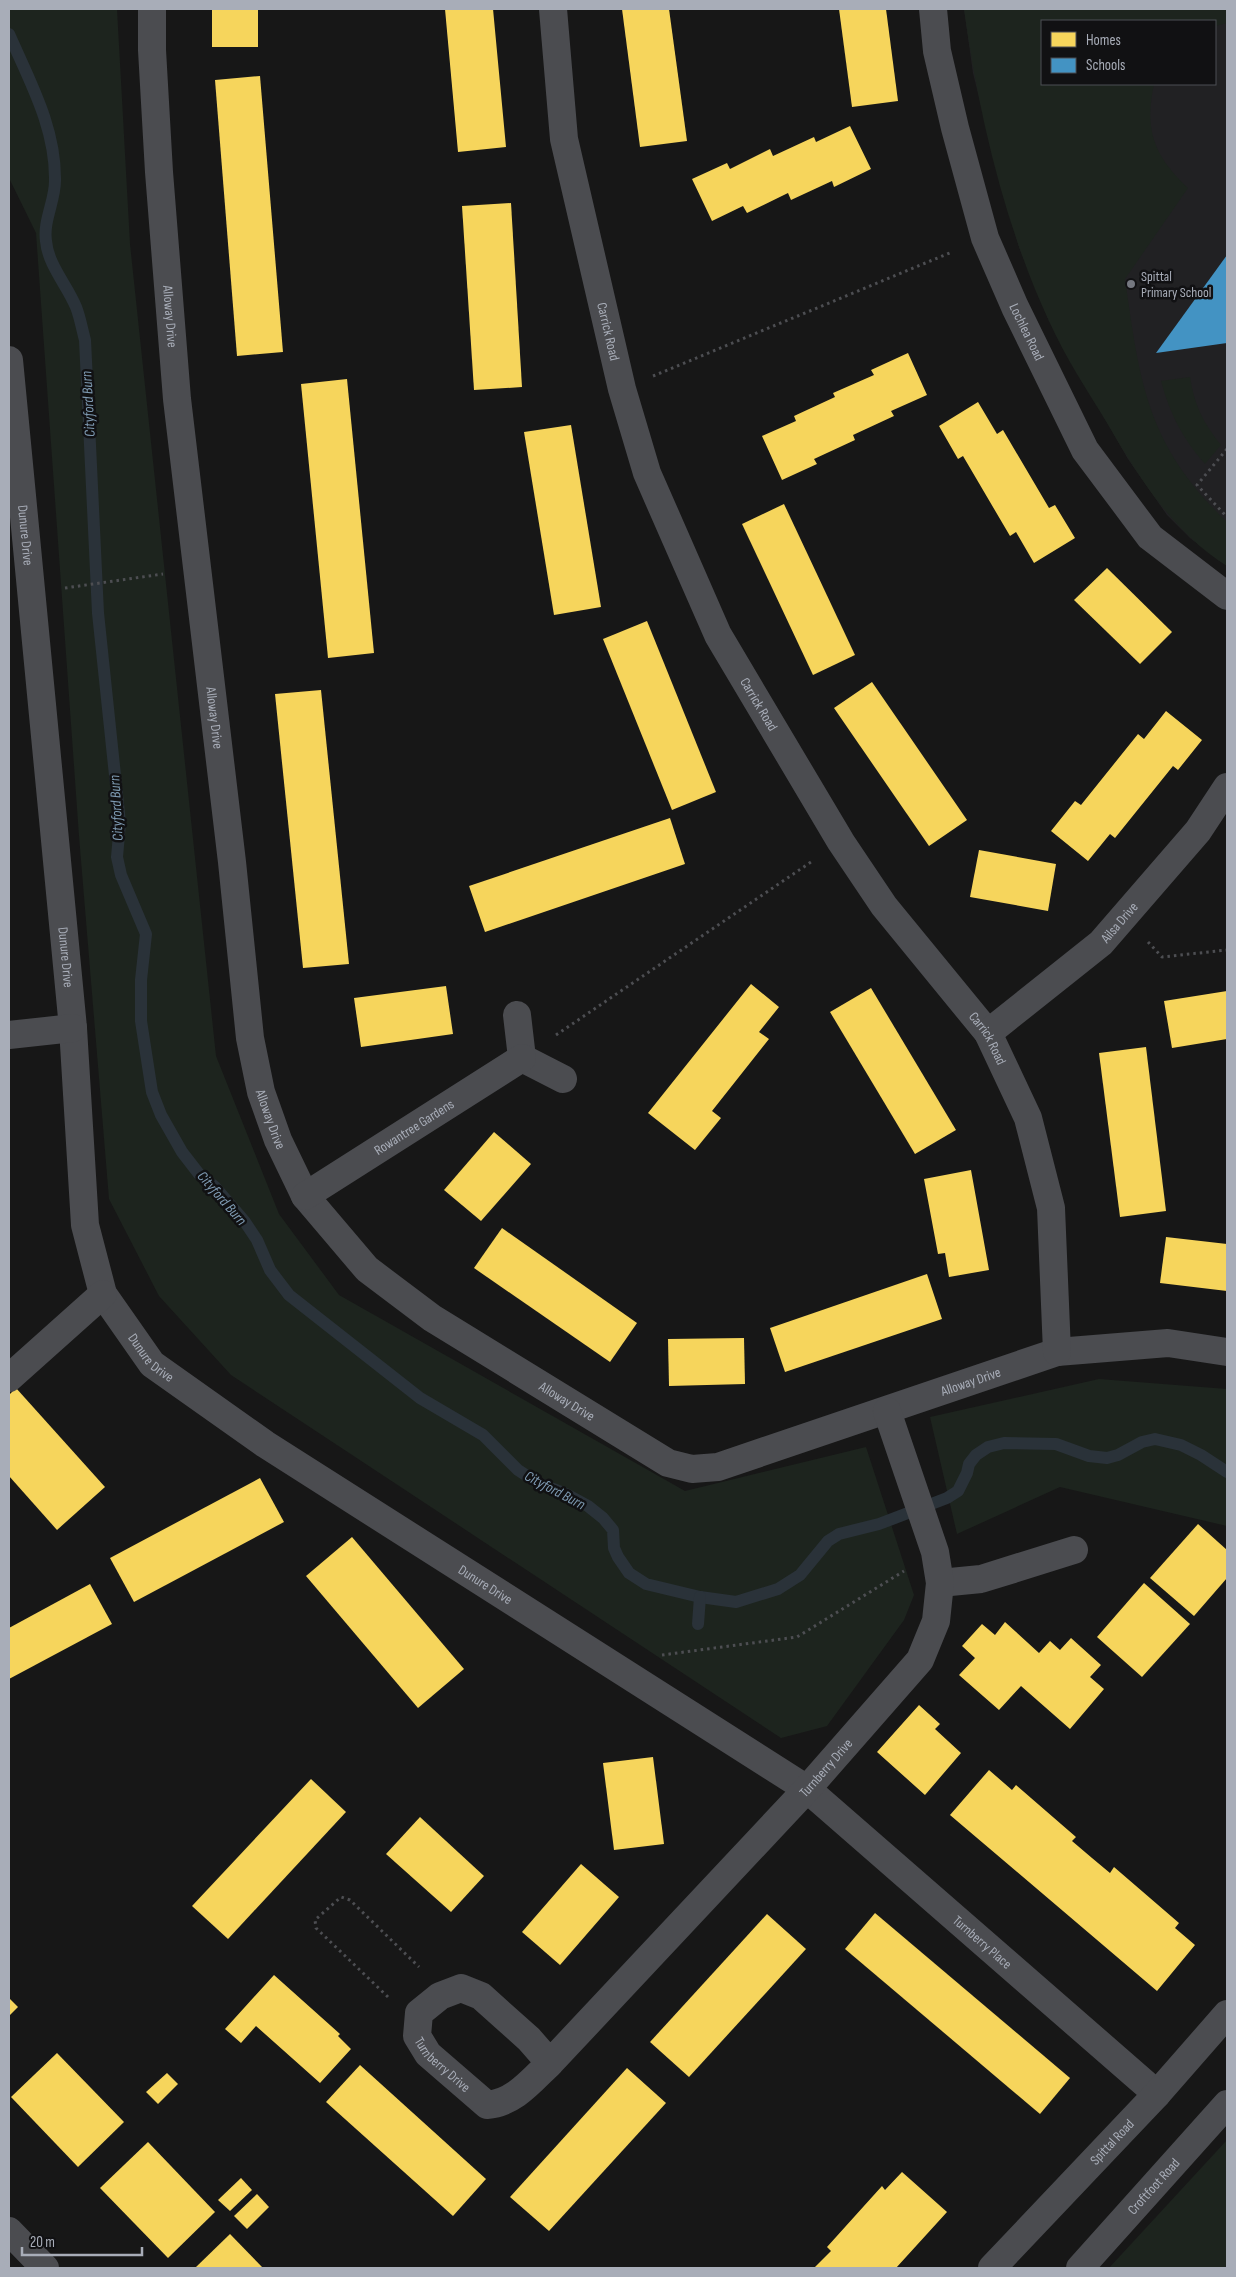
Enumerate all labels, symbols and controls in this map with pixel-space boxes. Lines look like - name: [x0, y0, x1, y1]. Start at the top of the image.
- legend: [1041, 20, 1216, 85]
- text: Homes: [1086, 31, 1121, 50]
- text: Schools: [1086, 56, 1125, 75]
- place label: Spittal Primary School: [1141, 268, 1211, 301]
- marker: Spittal Primary School: [1125, 278, 1137, 290]
- street label: Alloway Drive: [159, 284, 181, 348]
- street label: Carrick Road: [593, 301, 623, 362]
- street label: Lochlea Road: [1005, 301, 1048, 363]
- water label: Cityford Burn: [77, 371, 100, 437]
- street label: Dunure Drive: [14, 504, 37, 566]
- street label: Carrick Road: [736, 675, 781, 734]
- street label: Alloway Drive: [202, 685, 226, 750]
- water label: Cityford Burn: [105, 775, 128, 841]
- street label: Ailsa Drive: [1097, 899, 1142, 947]
- street label: Dunure Drive: [54, 926, 77, 988]
- street label: Carrick Road: [965, 1008, 1010, 1068]
- street label: Alloway Drive: [251, 1086, 289, 1152]
- street label: Rowantree Gardens: [371, 1095, 457, 1159]
- water label: Cityford Burn: [193, 1167, 250, 1229]
- street label: Dunure Drive: [124, 1330, 177, 1386]
- street label: Alloway Drive: [938, 1364, 1003, 1400]
- street label: Alloway Drive: [535, 1377, 598, 1425]
- water label: Cityford Burn: [521, 1467, 588, 1514]
- street label: Dunure Drive: [455, 1561, 515, 1608]
- street label: Turnberry Drive: [796, 1735, 856, 1801]
- street label: Turnberry Place: [949, 1912, 1015, 1973]
- street label: Turnberry Drive: [411, 2034, 474, 2096]
- street label: Spittal Road: [1087, 2116, 1138, 2168]
- street label: Croftfoot Road: [1124, 2155, 1184, 2218]
- scale bar: [22, 2224, 142, 2256]
- text: 20 m: [30, 2233, 55, 2252]

